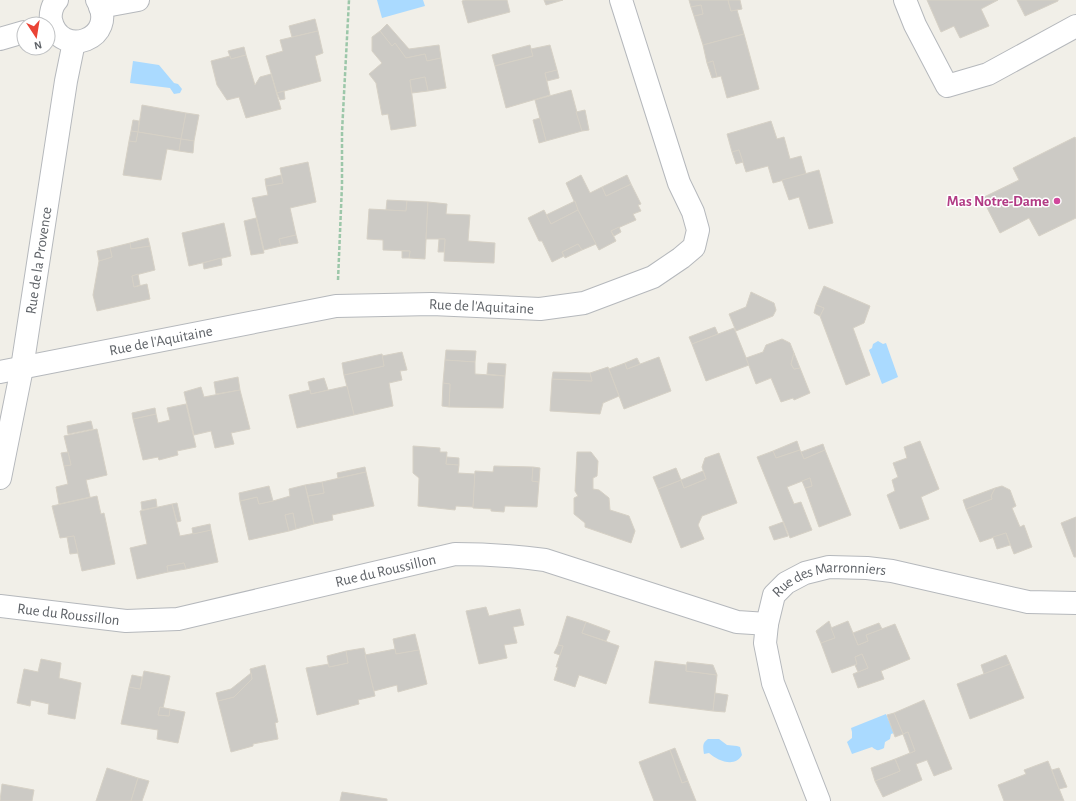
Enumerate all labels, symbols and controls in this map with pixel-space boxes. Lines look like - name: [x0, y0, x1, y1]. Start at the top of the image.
- north arrow: [16, 16, 56, 56]
- text: N: [33, 39, 43, 51]
- place label: Mas Notre-Dame: [947, 194, 1049, 209]
- marker: Mas Notre-Dame: [1052, 196, 1062, 206]
- street label: Rue de la Provence: [23, 206, 55, 315]
- street label: Rue de l'Aquitaine: [429, 297, 534, 317]
- street label: Rue de l'Aquitaine: [108, 323, 214, 358]
- street label: Rue du Roussillon: [334, 552, 437, 590]
- street label: Rue des Marronniers: [770, 560, 887, 600]
- street label: Rue du Roussillon: [16, 601, 120, 628]

